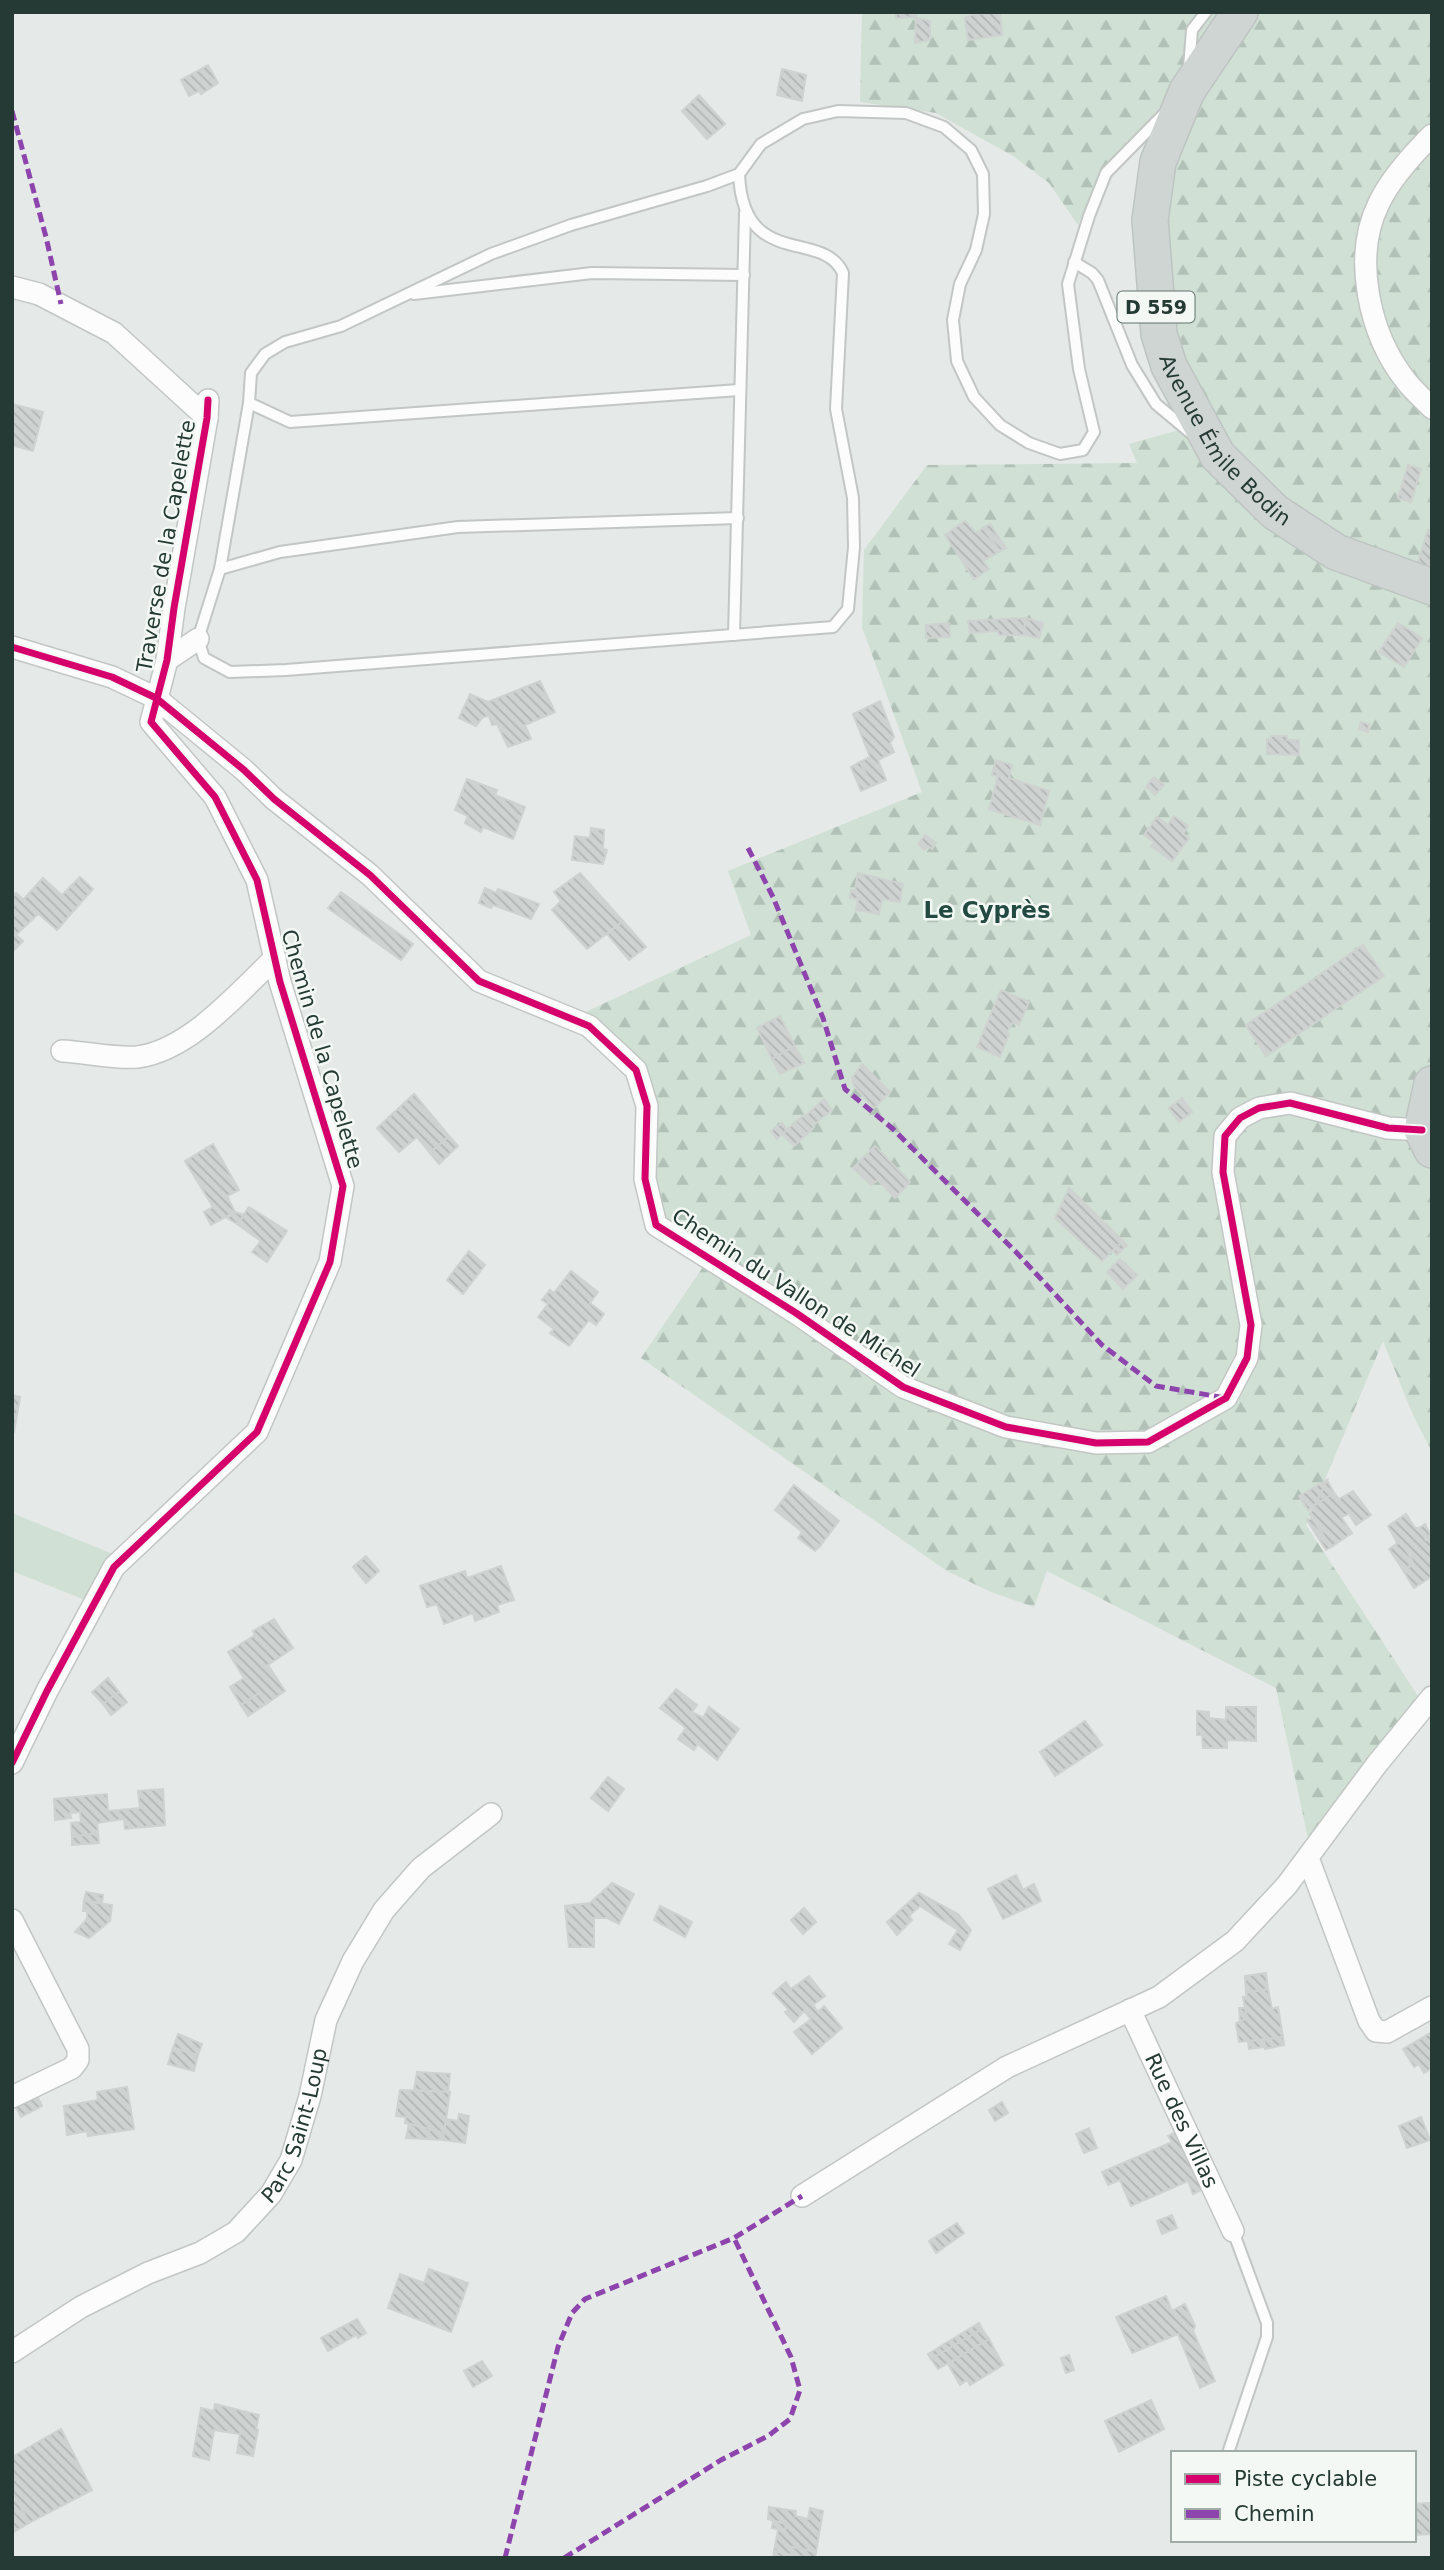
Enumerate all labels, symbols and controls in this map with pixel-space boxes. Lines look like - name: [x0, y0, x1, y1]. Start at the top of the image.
- road number: D 559: [1118, 292, 1194, 322]
- street label: Avenue Émile Bodin: [1154, 352, 1295, 531]
- street label: Traverse de la Capelette: [132, 418, 200, 675]
- district label: Le Cyprès: [923, 897, 1051, 923]
- street label: Chemin de la Capelette: [276, 927, 368, 1171]
- street label: Chemin du Vallon de Michel: [667, 1204, 925, 1382]
- street label: Parc Saint-Loup: [257, 2046, 332, 2208]
- street label: Rue des Villas: [1140, 2049, 1223, 2192]
- legend: [1171, 2451, 1416, 2542]
- text: Piste cyclable: [1234, 2467, 1377, 2491]
- text: Chemin: [1234, 2502, 1315, 2526]

